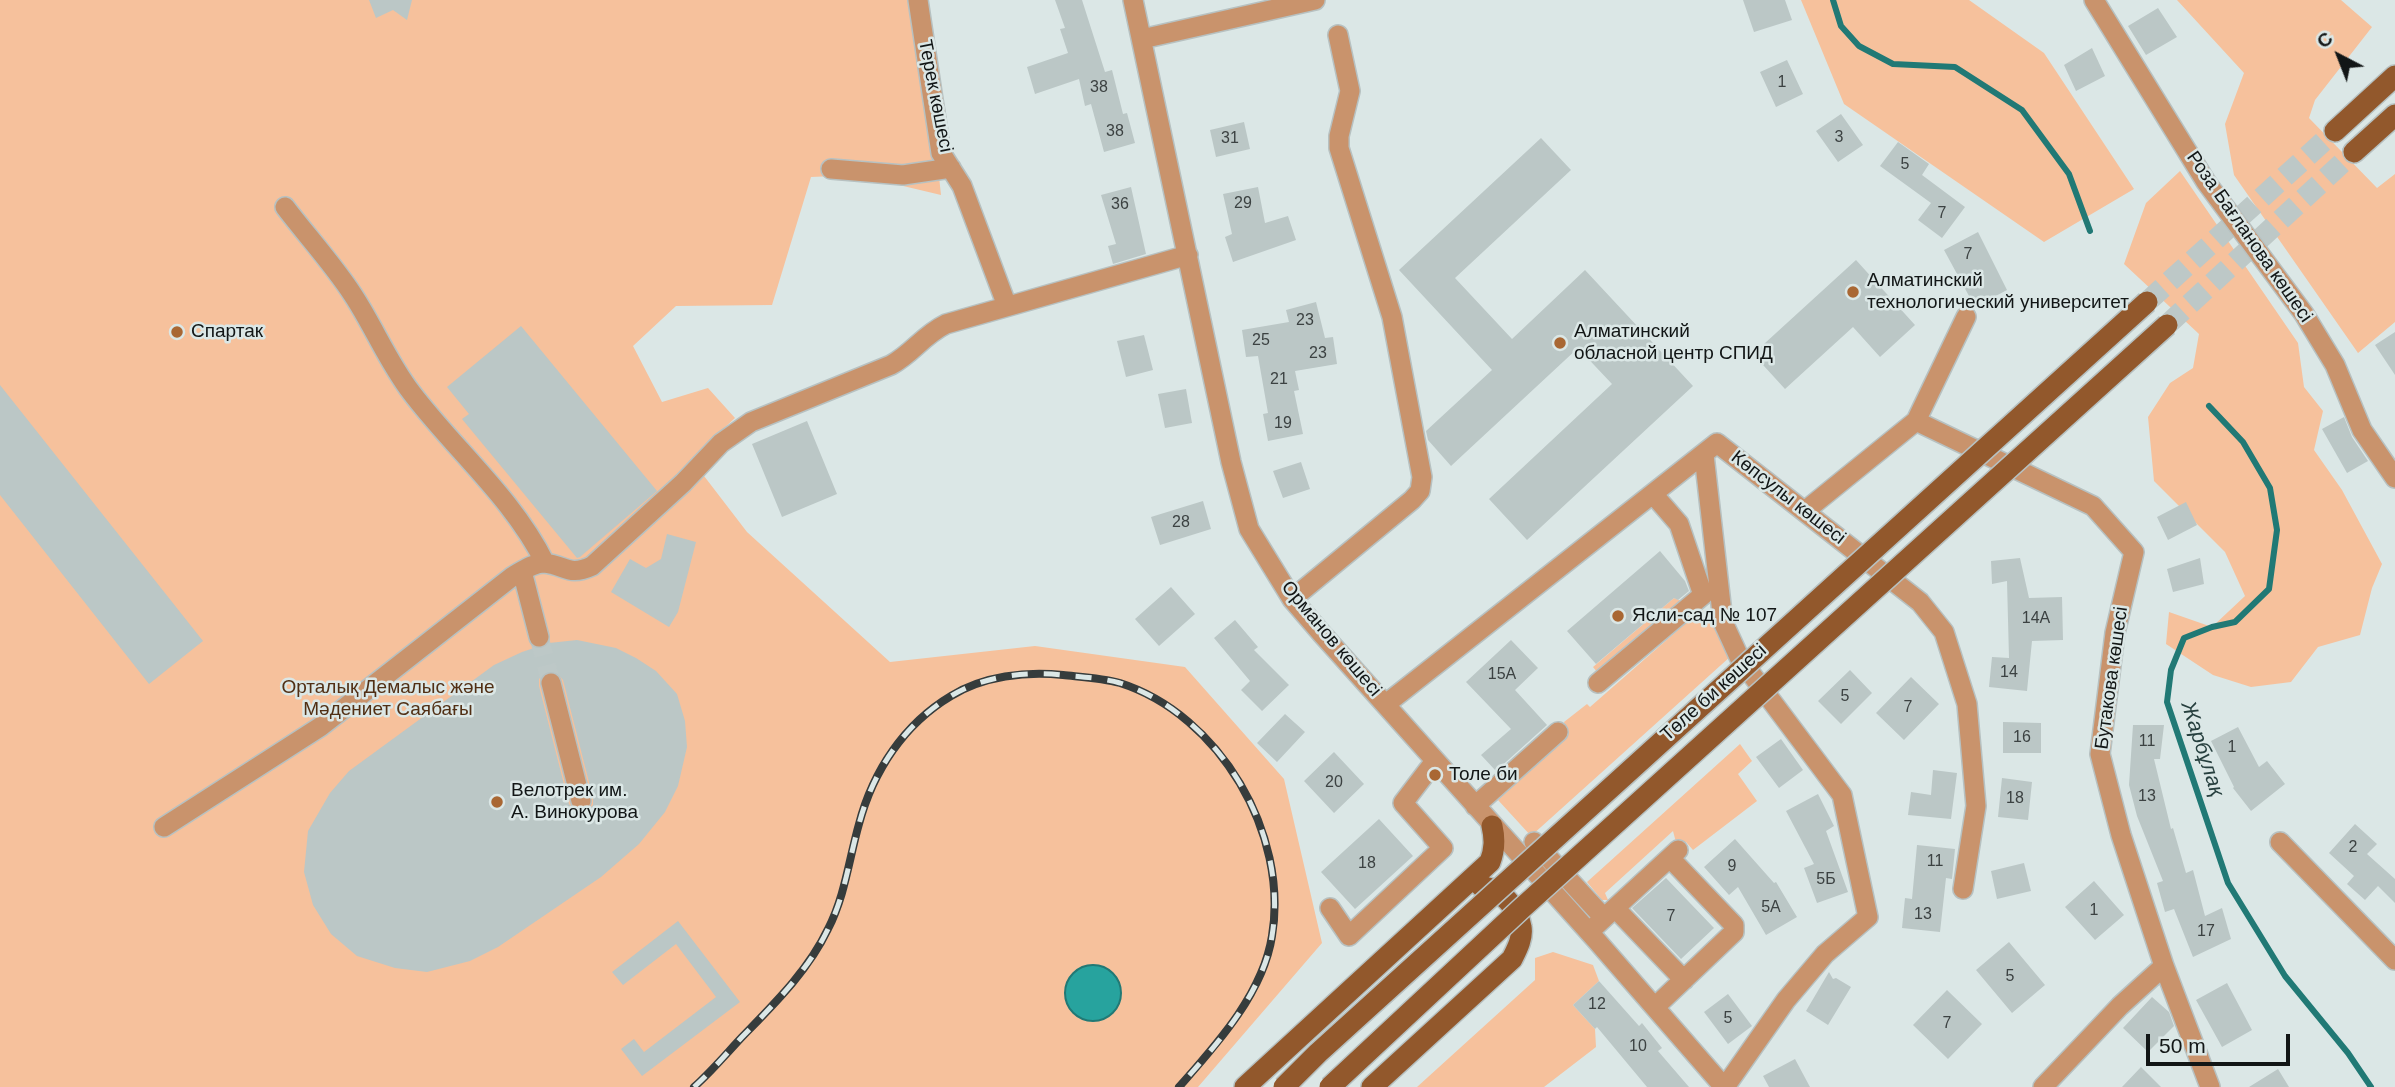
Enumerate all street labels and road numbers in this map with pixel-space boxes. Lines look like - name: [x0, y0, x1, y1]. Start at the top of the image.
- street label: Терек көшесі: [913, 38, 957, 154]
- street label: Роза Бағланова көшесі: [2181, 147, 2317, 327]
- street label: Көпсулы көшесі: [1726, 446, 1850, 550]
- street label: Орманов көшесі: [1276, 577, 1386, 701]
- street label: Бутакова көшесі: [2091, 605, 2133, 751]
- street label: Төле би көшесі: [1656, 640, 1772, 746]

